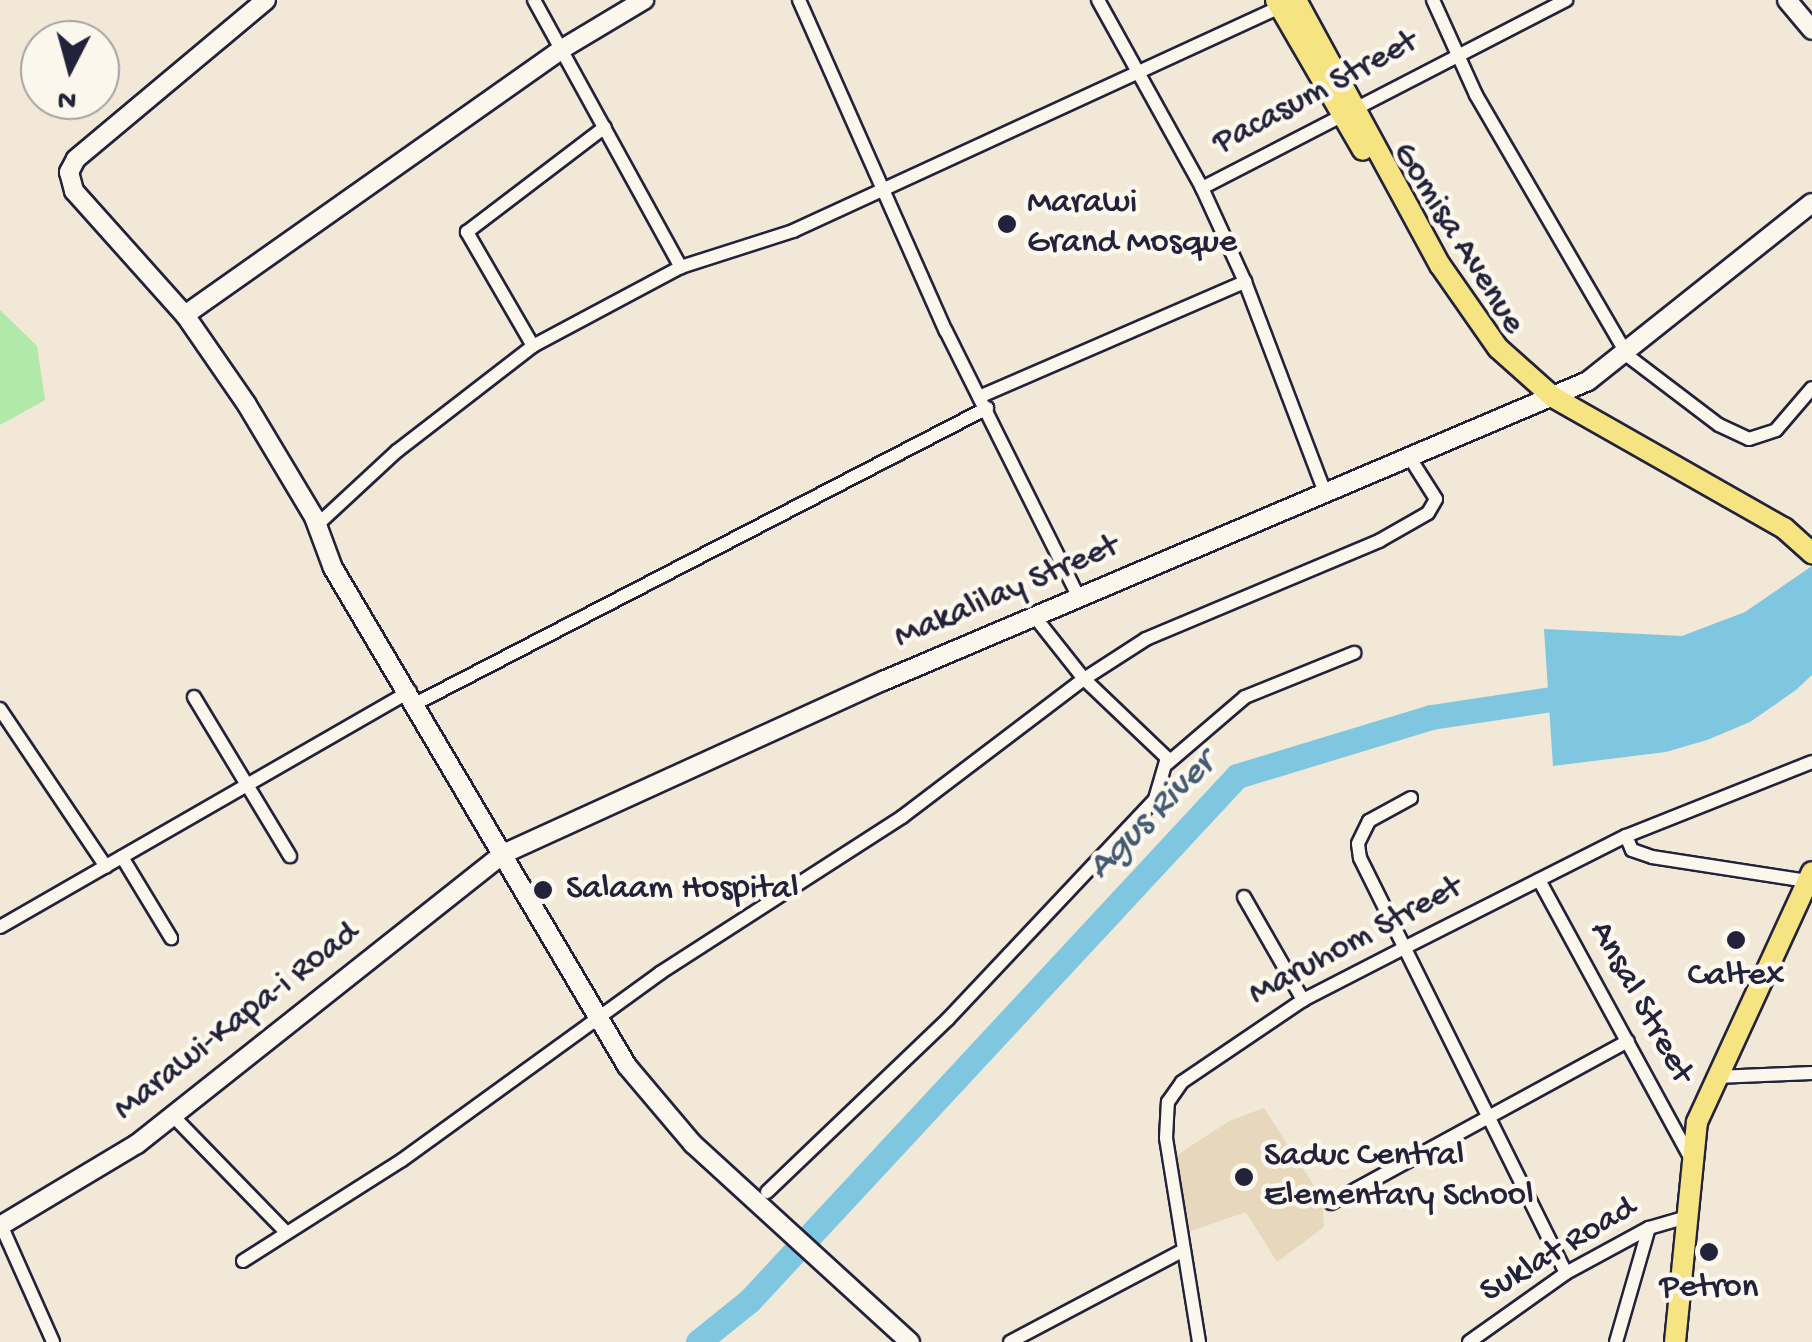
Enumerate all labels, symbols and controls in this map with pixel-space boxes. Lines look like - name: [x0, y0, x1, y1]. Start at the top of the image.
- north arrow: [20, 20, 120, 120]
- street label: Pacasum Street: [1206, 22, 1426, 166]
- text: N: [56, 81, 78, 116]
- street label: Gomisa Avenue: [1381, 135, 1533, 343]
- place label: Marawi Grand Mosque: [1027, 183, 1237, 265]
- marker: Marawi Grand Mosque: [996, 213, 1018, 235]
- street label: Makalilay Street: [888, 527, 1126, 659]
- water label: Agus River: [1079, 743, 1227, 891]
- street label: Maruhom Street: [1242, 868, 1470, 1016]
- place label: Salaam Hospital: [566, 869, 799, 911]
- marker: Salaam Hospital: [530, 877, 556, 903]
- street label: Marawi-Kapa-i Road: [106, 913, 368, 1131]
- street label: Ansal Street: [1578, 915, 1702, 1091]
- marker: Caltex: [1725, 929, 1747, 951]
- place label: Caltex: [1688, 956, 1784, 998]
- place label: Saduc Central Elementary School: [1264, 1136, 1534, 1218]
- marker: Saduc Central Elementary School: [1233, 1166, 1255, 1188]
- street label: Suklat Road: [1473, 1188, 1645, 1314]
- marker: Petron: [1698, 1241, 1720, 1263]
- place label: Petron: [1660, 1268, 1758, 1310]

